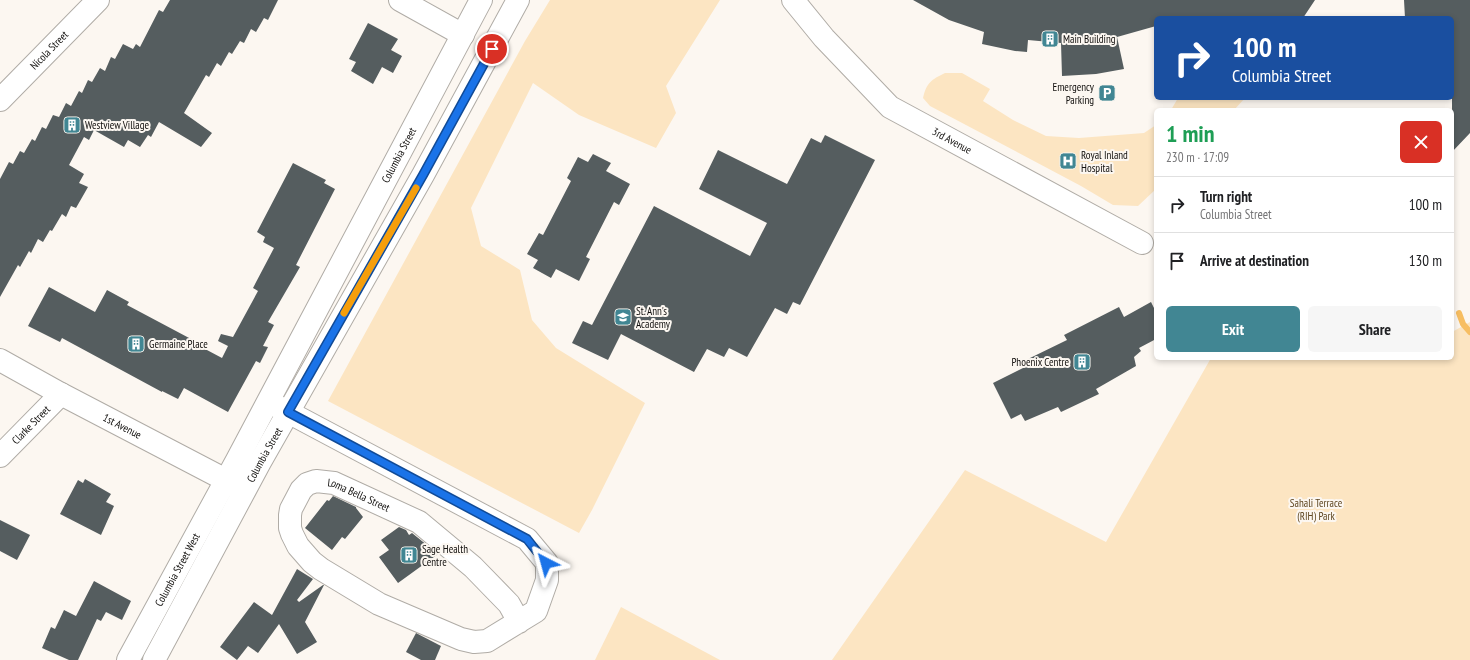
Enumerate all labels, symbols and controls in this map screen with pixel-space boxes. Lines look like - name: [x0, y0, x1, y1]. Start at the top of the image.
- street label: Nicola Street: [27, 28, 71, 72]
- text: 100 m: [1232, 28, 1296, 65]
- building icon: Main Building: [1040, 29, 1060, 49]
- pin: [475, 32, 509, 66]
- place label: Main Building: [1063, 32, 1116, 46]
- icon: right: [1166, 32, 1218, 84]
- icon: arrive: [481, 38, 503, 60]
- text: Columbia Street: [1232, 64, 1331, 87]
- place label: Emergency Parking: [1052, 80, 1095, 107]
- parking icon: Emergency Parking: [1097, 83, 1117, 103]
- building icon: Westview Village: [62, 115, 82, 135]
- place label: Westview Village: [85, 118, 149, 132]
- text: 1 min: [1166, 118, 1214, 149]
- button: close: [1400, 121, 1442, 163]
- street label: 3rd Avenue: [930, 124, 975, 157]
- street label: Columbia Street: [378, 125, 419, 185]
- place label: Royal Inland Hospital: [1081, 148, 1128, 175]
- text: 230 m · 17:09: [1166, 149, 1229, 166]
- hospital icon: Royal Inland Hospital: [1058, 151, 1078, 171]
- text: Turn right: [1200, 187, 1252, 206]
- icon: right: [1166, 194, 1188, 216]
- text: 100 m: [1409, 195, 1442, 214]
- text: Columbia Street: [1200, 206, 1272, 223]
- icon: arrive: [1166, 250, 1188, 272]
- text: Arrive at destination: [1200, 251, 1309, 270]
- text: 130 m: [1409, 251, 1442, 270]
- place label: St. Ann's Academy: [636, 304, 671, 331]
- button: Exit: [1166, 306, 1300, 352]
- button: Share: [1308, 306, 1442, 352]
- school or university icon: St. Ann's Academy: [613, 307, 633, 327]
- building icon: Germaine Place: [126, 334, 146, 354]
- place label: Germaine Place: [149, 337, 208, 351]
- building icon: Phoenix Centre: [1072, 352, 1092, 372]
- place label: Phoenix Centre: [1011, 355, 1069, 369]
- street label: Clarke Street: [9, 402, 53, 447]
- street label: 1st Avenue: [101, 410, 144, 442]
- street label: Columbia Street: [243, 425, 285, 485]
- street label: Loma Bella Street: [327, 475, 392, 515]
- park label: Sahali Terrace (RIH) Park: [1290, 496, 1343, 523]
- street label: Columbia Street West: [152, 531, 203, 609]
- place label: Sage Health Centre: [422, 542, 468, 569]
- position arrow: [525, 542, 567, 584]
- building icon: Sage Health Centre: [399, 545, 419, 565]

